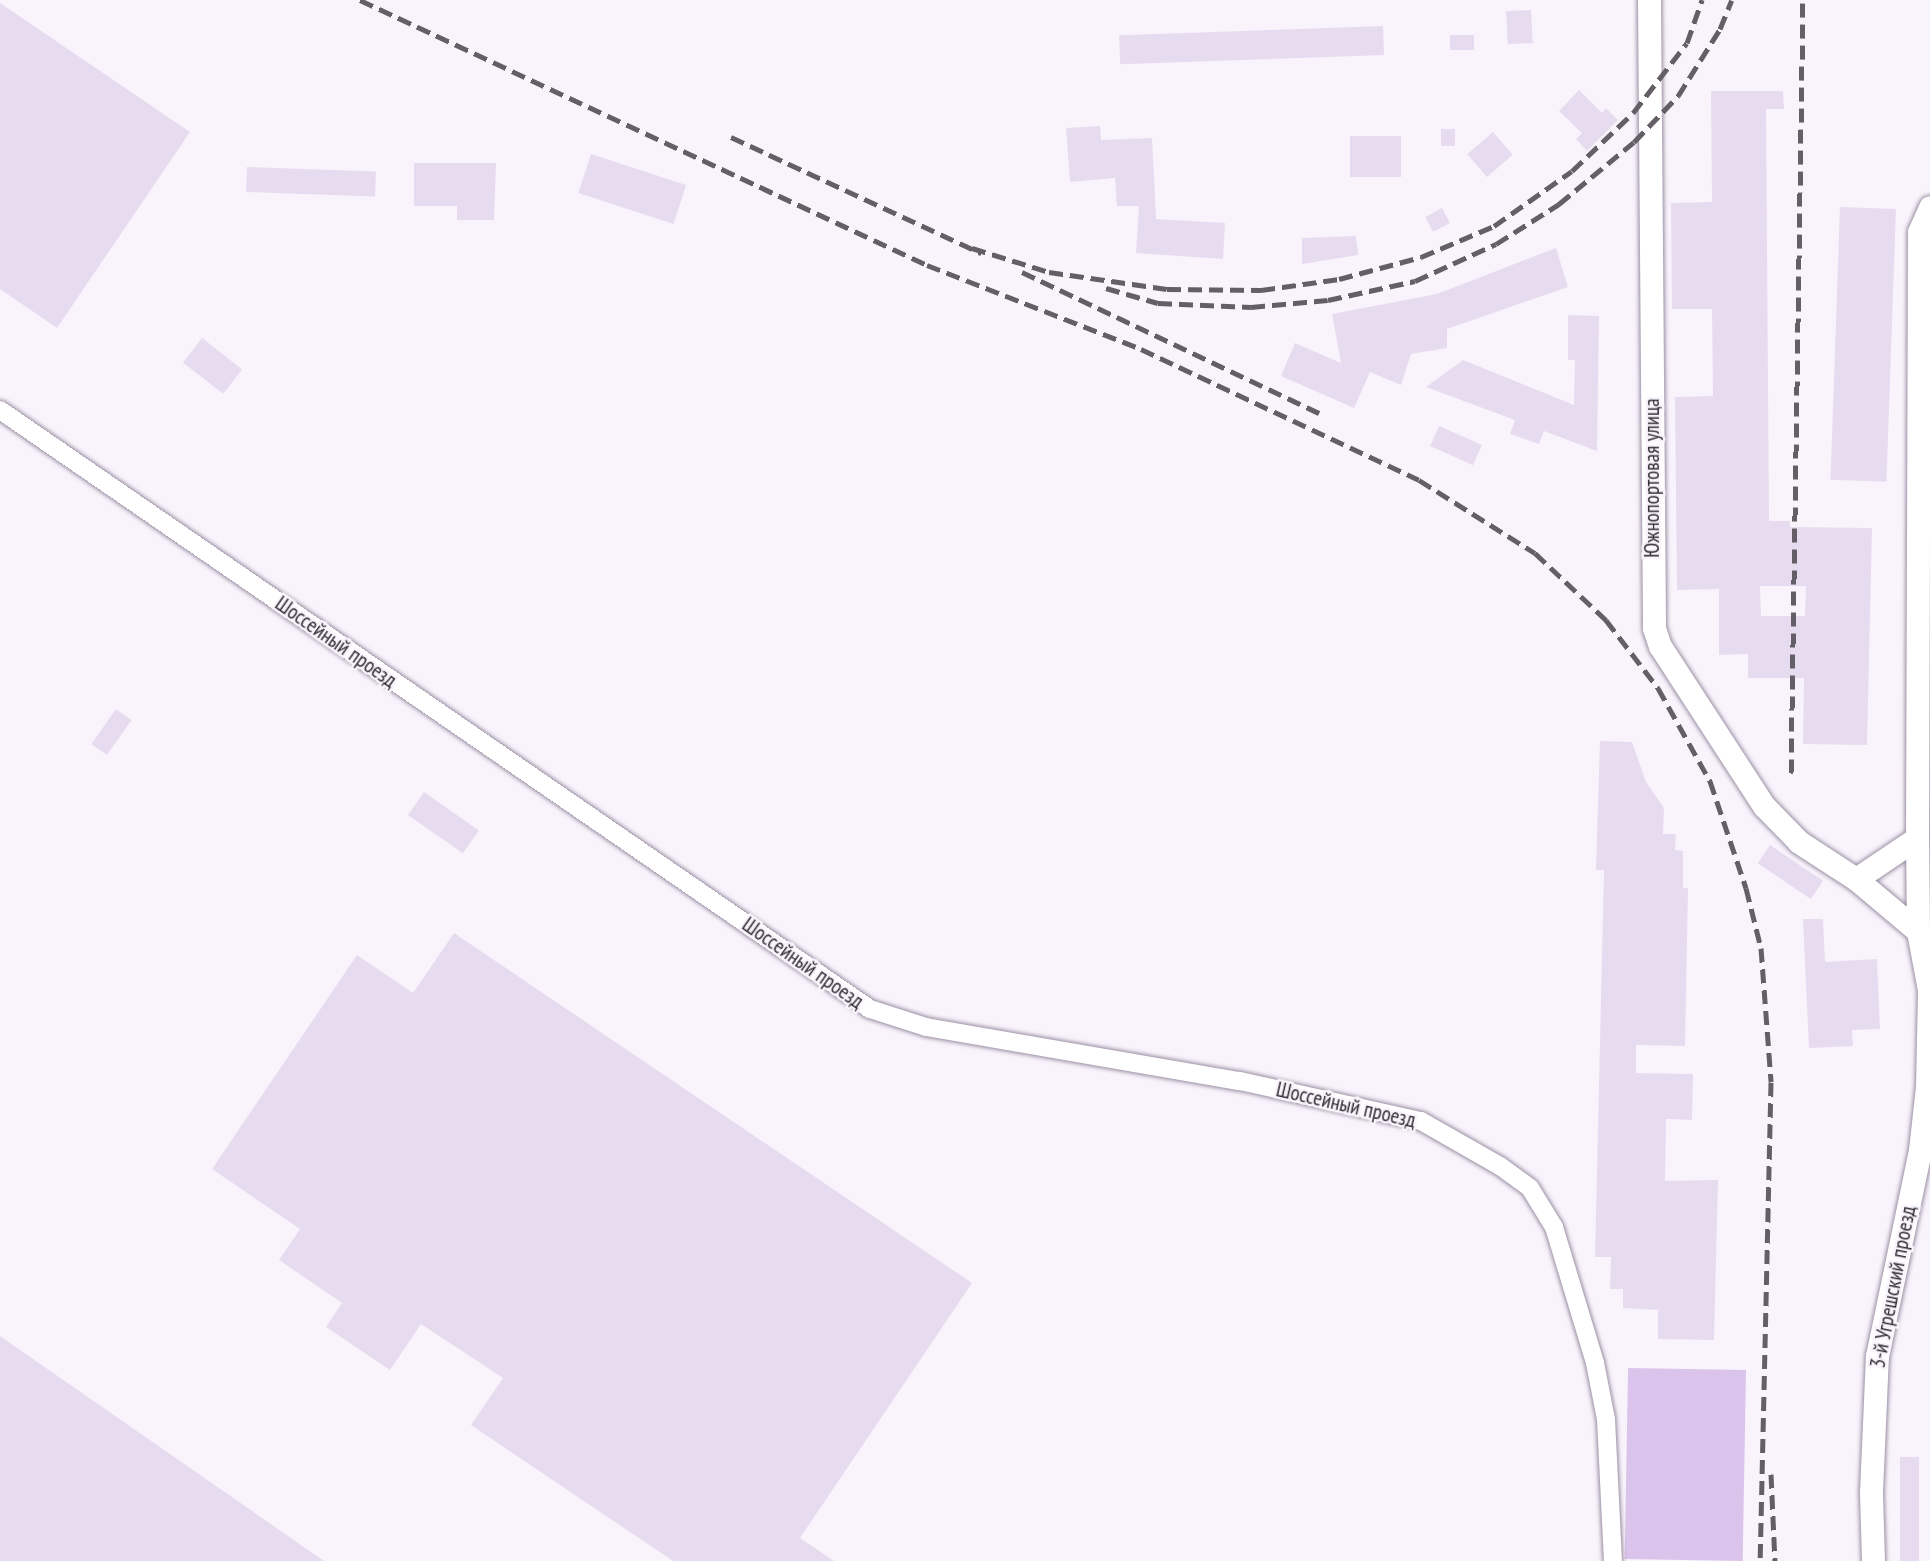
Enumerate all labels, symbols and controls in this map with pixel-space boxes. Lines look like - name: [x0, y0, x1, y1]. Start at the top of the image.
- street label: Южнопортовая улица: [1639, 398, 1665, 558]
- street label: Шоссейный проезд: [270, 591, 402, 693]
- street label: Шоссейный проезд: [737, 912, 869, 1014]
- street label: Шоссейный проезд: [1274, 1077, 1418, 1133]
- street label: 3-й Угрешский проезд: [1865, 1203, 1921, 1371]

